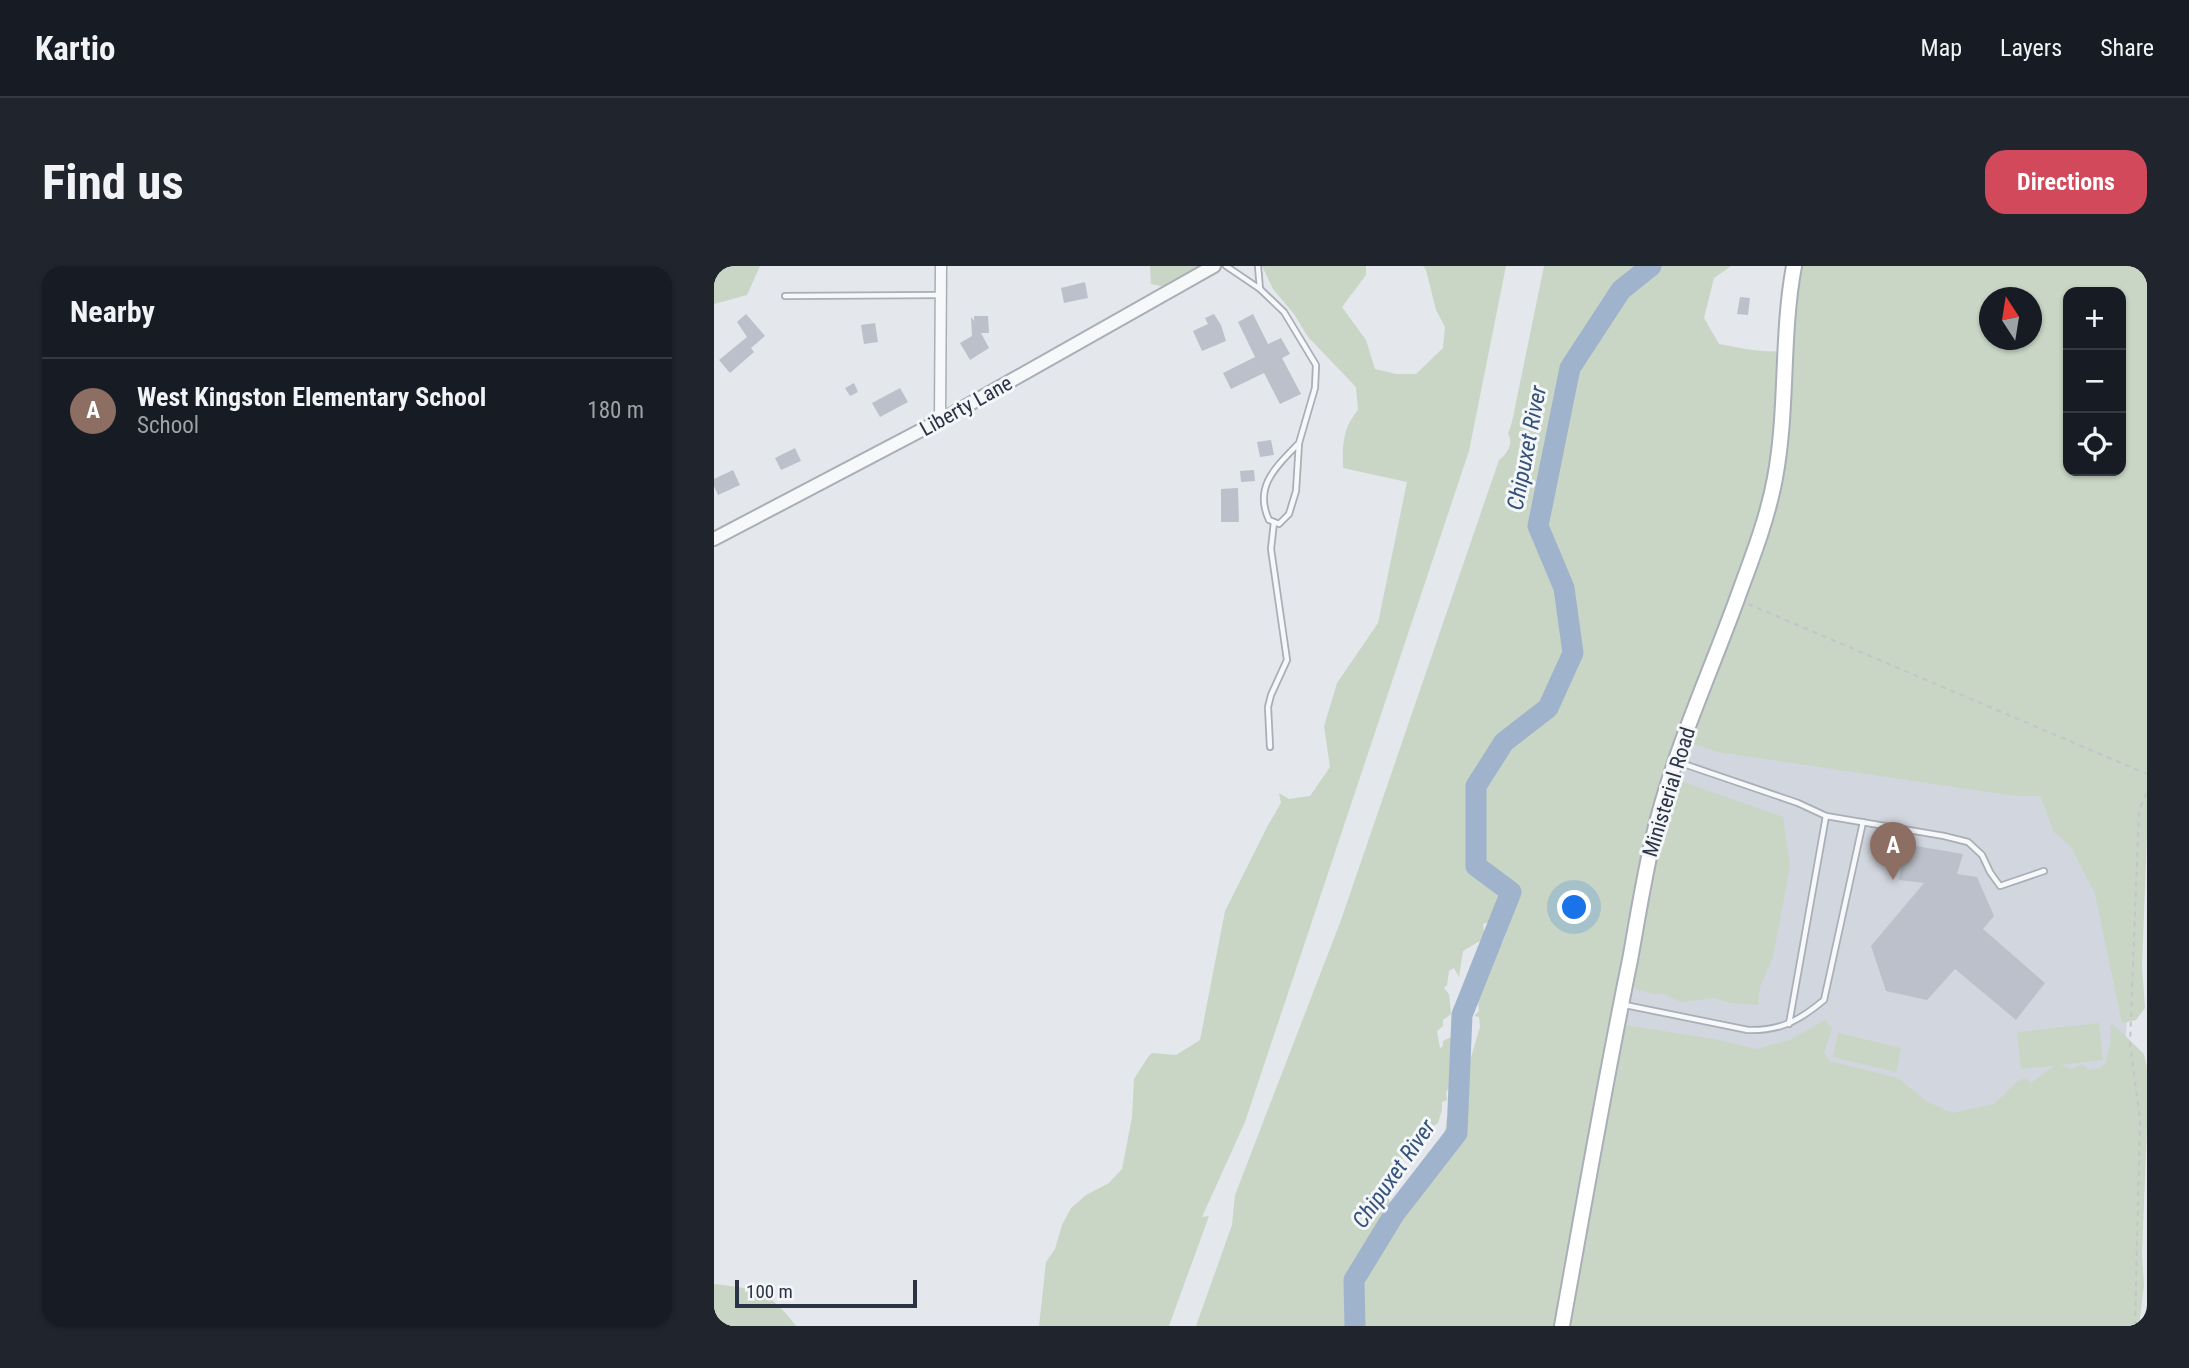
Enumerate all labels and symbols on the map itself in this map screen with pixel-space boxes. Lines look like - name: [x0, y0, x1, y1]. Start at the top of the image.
- north arrow: [1979, 287, 2042, 350]
- street label: Liberty Lane: [916, 371, 1016, 441]
- water label: Chipuxet River: [1502, 383, 1552, 512]
- street label: Ministerial Road: [1638, 724, 1700, 860]
- pin: A: [1870, 822, 1916, 880]
- your location: [1557, 890, 1591, 924]
- water label: Chipuxet River: [1347, 1114, 1442, 1233]
- scale bar: [735, 1277, 917, 1309]

